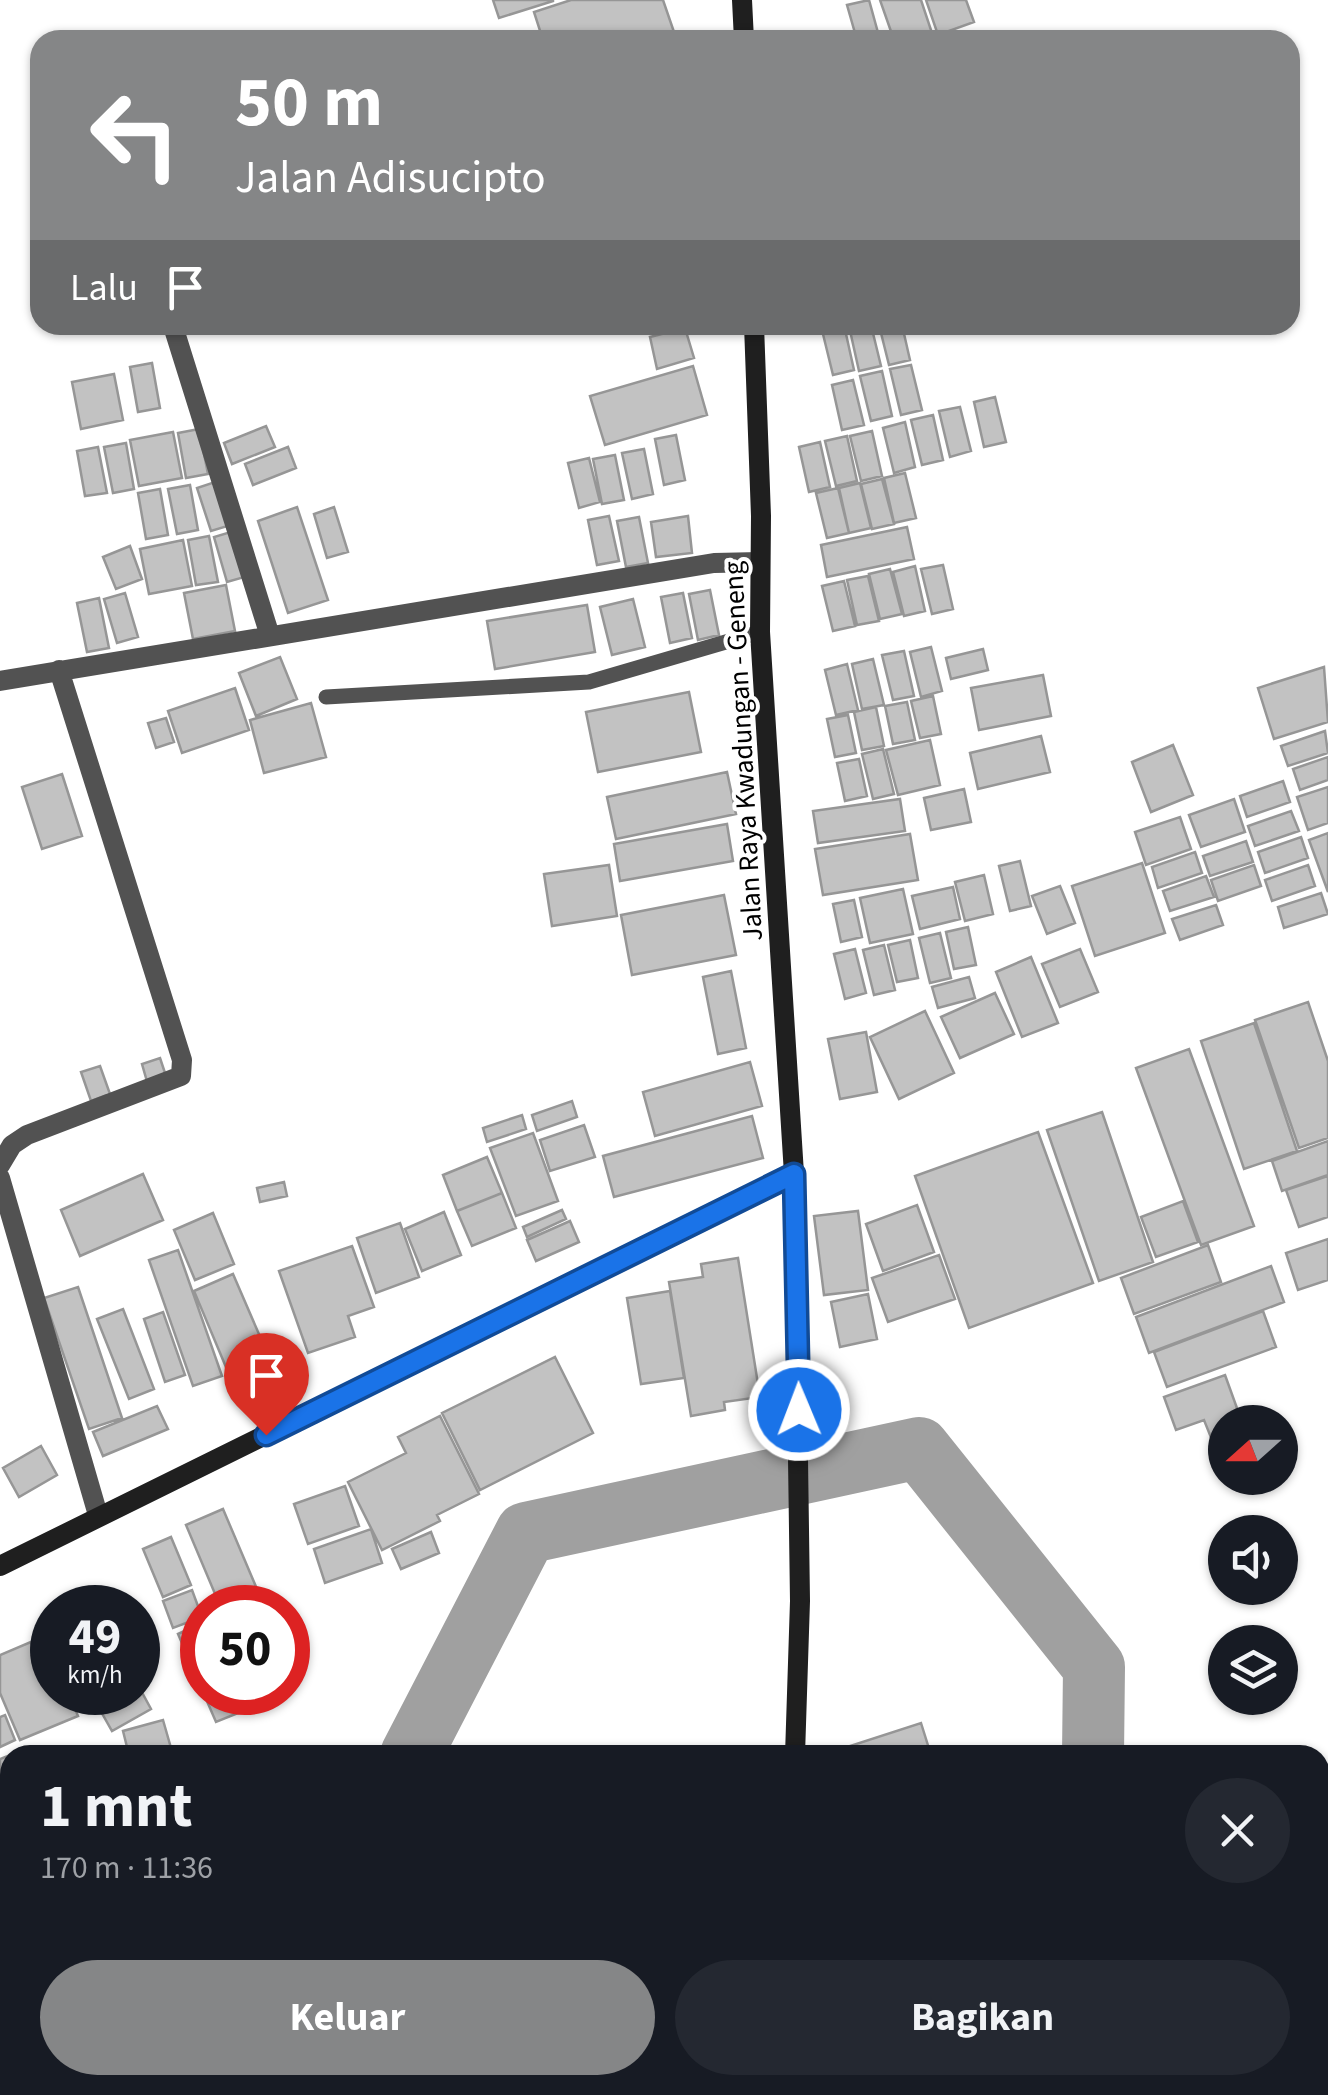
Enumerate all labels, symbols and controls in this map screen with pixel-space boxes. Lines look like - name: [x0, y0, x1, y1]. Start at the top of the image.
- text: 50 m: [235, 53, 383, 153]
- icon: left: [70, 70, 200, 200]
- text: Jalan Adisucipto: [235, 146, 546, 210]
- icon: arrive: [158, 260, 213, 315]
- text: Lalu: [70, 261, 138, 315]
- street label: Jalan Raya Kwadungan - Geneng: [713, 560, 773, 942]
- pin: [224, 1333, 309, 1436]
- icon: arrive: [239, 1348, 294, 1403]
- position arrow: [747, 1358, 851, 1462]
- north arrow: [1208, 1405, 1298, 1495]
- map controls: [1208, 1405, 1298, 1715]
- button: sound: [1208, 1515, 1298, 1605]
- speed limit sign: 50: [180, 1585, 310, 1715]
- text: 49: [69, 1602, 121, 1673]
- button: layers: [1208, 1625, 1298, 1715]
- text: km/h: [67, 1657, 123, 1693]
- text: 1 mnt: [40, 1765, 192, 1850]
- button: close: [1185, 1778, 1290, 1883]
- text: 170 m · 11:36: [40, 1845, 213, 1891]
- button: Keluar: [40, 1960, 655, 2075]
- button: Bagikan: [675, 1960, 1290, 2075]

